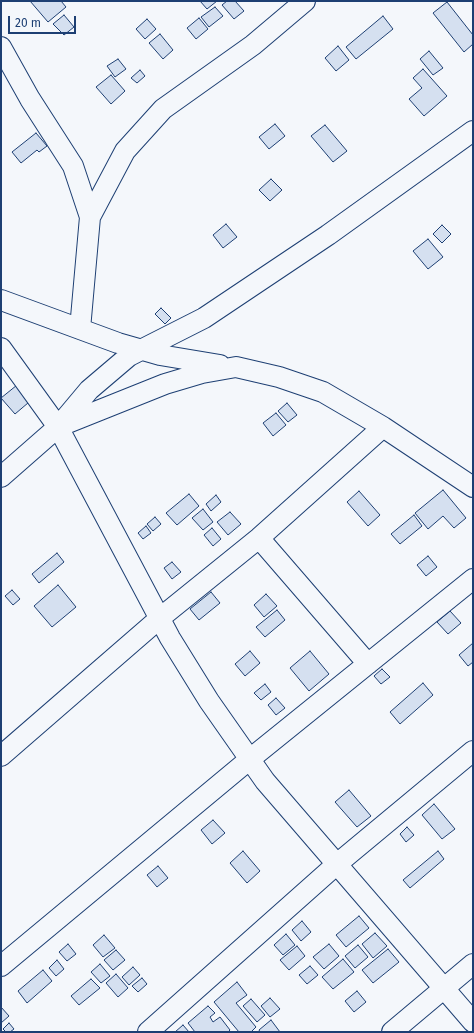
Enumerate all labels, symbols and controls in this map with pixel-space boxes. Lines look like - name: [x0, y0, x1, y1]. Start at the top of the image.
- scale bar: [10, 8, 78, 34]
- text: 20 m: [15, 16, 41, 30]

